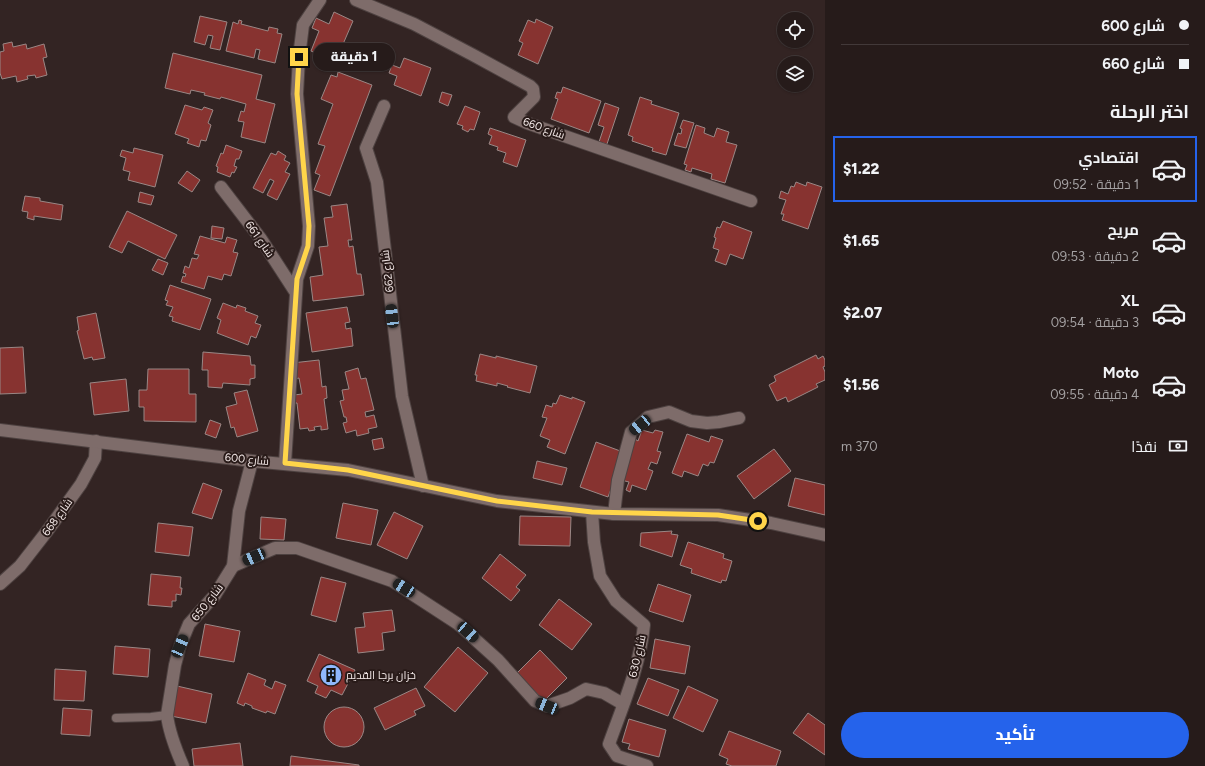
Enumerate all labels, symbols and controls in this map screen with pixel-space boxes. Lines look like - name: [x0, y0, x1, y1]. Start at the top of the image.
- map controls: [777, 12, 813, 92]
- button: locate: [777, 12, 813, 48]
- text: شارع 600: [1101, 17, 1165, 35]
- callout: 1 دقيقة: [313, 43, 395, 71]
- route end: [290, 48, 308, 66]
- text: 1 دقيقة: [331, 49, 377, 64]
- text: شارع 660: [1102, 55, 1165, 73]
- button: layers: [777, 56, 813, 92]
- text: اختر الرحلة: [1110, 101, 1189, 123]
- street label: شارع 660: [521, 115, 567, 143]
- text: اقتصادي: [1079, 149, 1139, 167]
- icon: car: [1151, 151, 1187, 187]
- text: $1.22: [843, 160, 879, 178]
- text: 1 دقيقة · 09:52: [1053, 177, 1139, 192]
- street label: شارع 661: [242, 219, 277, 260]
- text: مريح: [1107, 221, 1139, 239]
- icon: car: [1151, 223, 1187, 259]
- text: $1.65: [843, 232, 879, 250]
- street label: شارع 662: [378, 249, 398, 293]
- text: 2 دقيقة · 09:53: [1051, 249, 1139, 264]
- text: XL: [1121, 292, 1139, 310]
- icon: car: [1151, 295, 1187, 331]
- car: [385, 303, 399, 329]
- text: $2.07: [843, 304, 882, 322]
- text: 3 دقيقة · 09:54: [1051, 315, 1139, 330]
- text: Moto: [1103, 364, 1139, 382]
- icon: car: [1151, 367, 1187, 403]
- text: $1.56: [843, 376, 879, 394]
- text: 4 دقيقة · 09:55: [1050, 387, 1139, 402]
- car: [627, 413, 653, 437]
- icon: cash: [1167, 435, 1189, 457]
- text: نقدًا: [1131, 438, 1157, 456]
- text: 370 m: [841, 439, 878, 454]
- street label: شارع 600: [224, 451, 270, 469]
- street label: شارع 668: [39, 496, 76, 539]
- route start: [749, 512, 767, 530]
- car: [241, 547, 267, 567]
- car: [391, 576, 417, 600]
- street label: شارع 650: [189, 581, 227, 624]
- car: [455, 620, 481, 644]
- car: [170, 633, 190, 659]
- street label: شارع 630: [626, 634, 650, 679]
- building icon: خزان برجا القديم: [318, 662, 344, 688]
- place label: خزان برجا القديم: [346, 669, 416, 683]
- car: [534, 696, 560, 716]
- button: تأكيد: [841, 712, 1189, 758]

